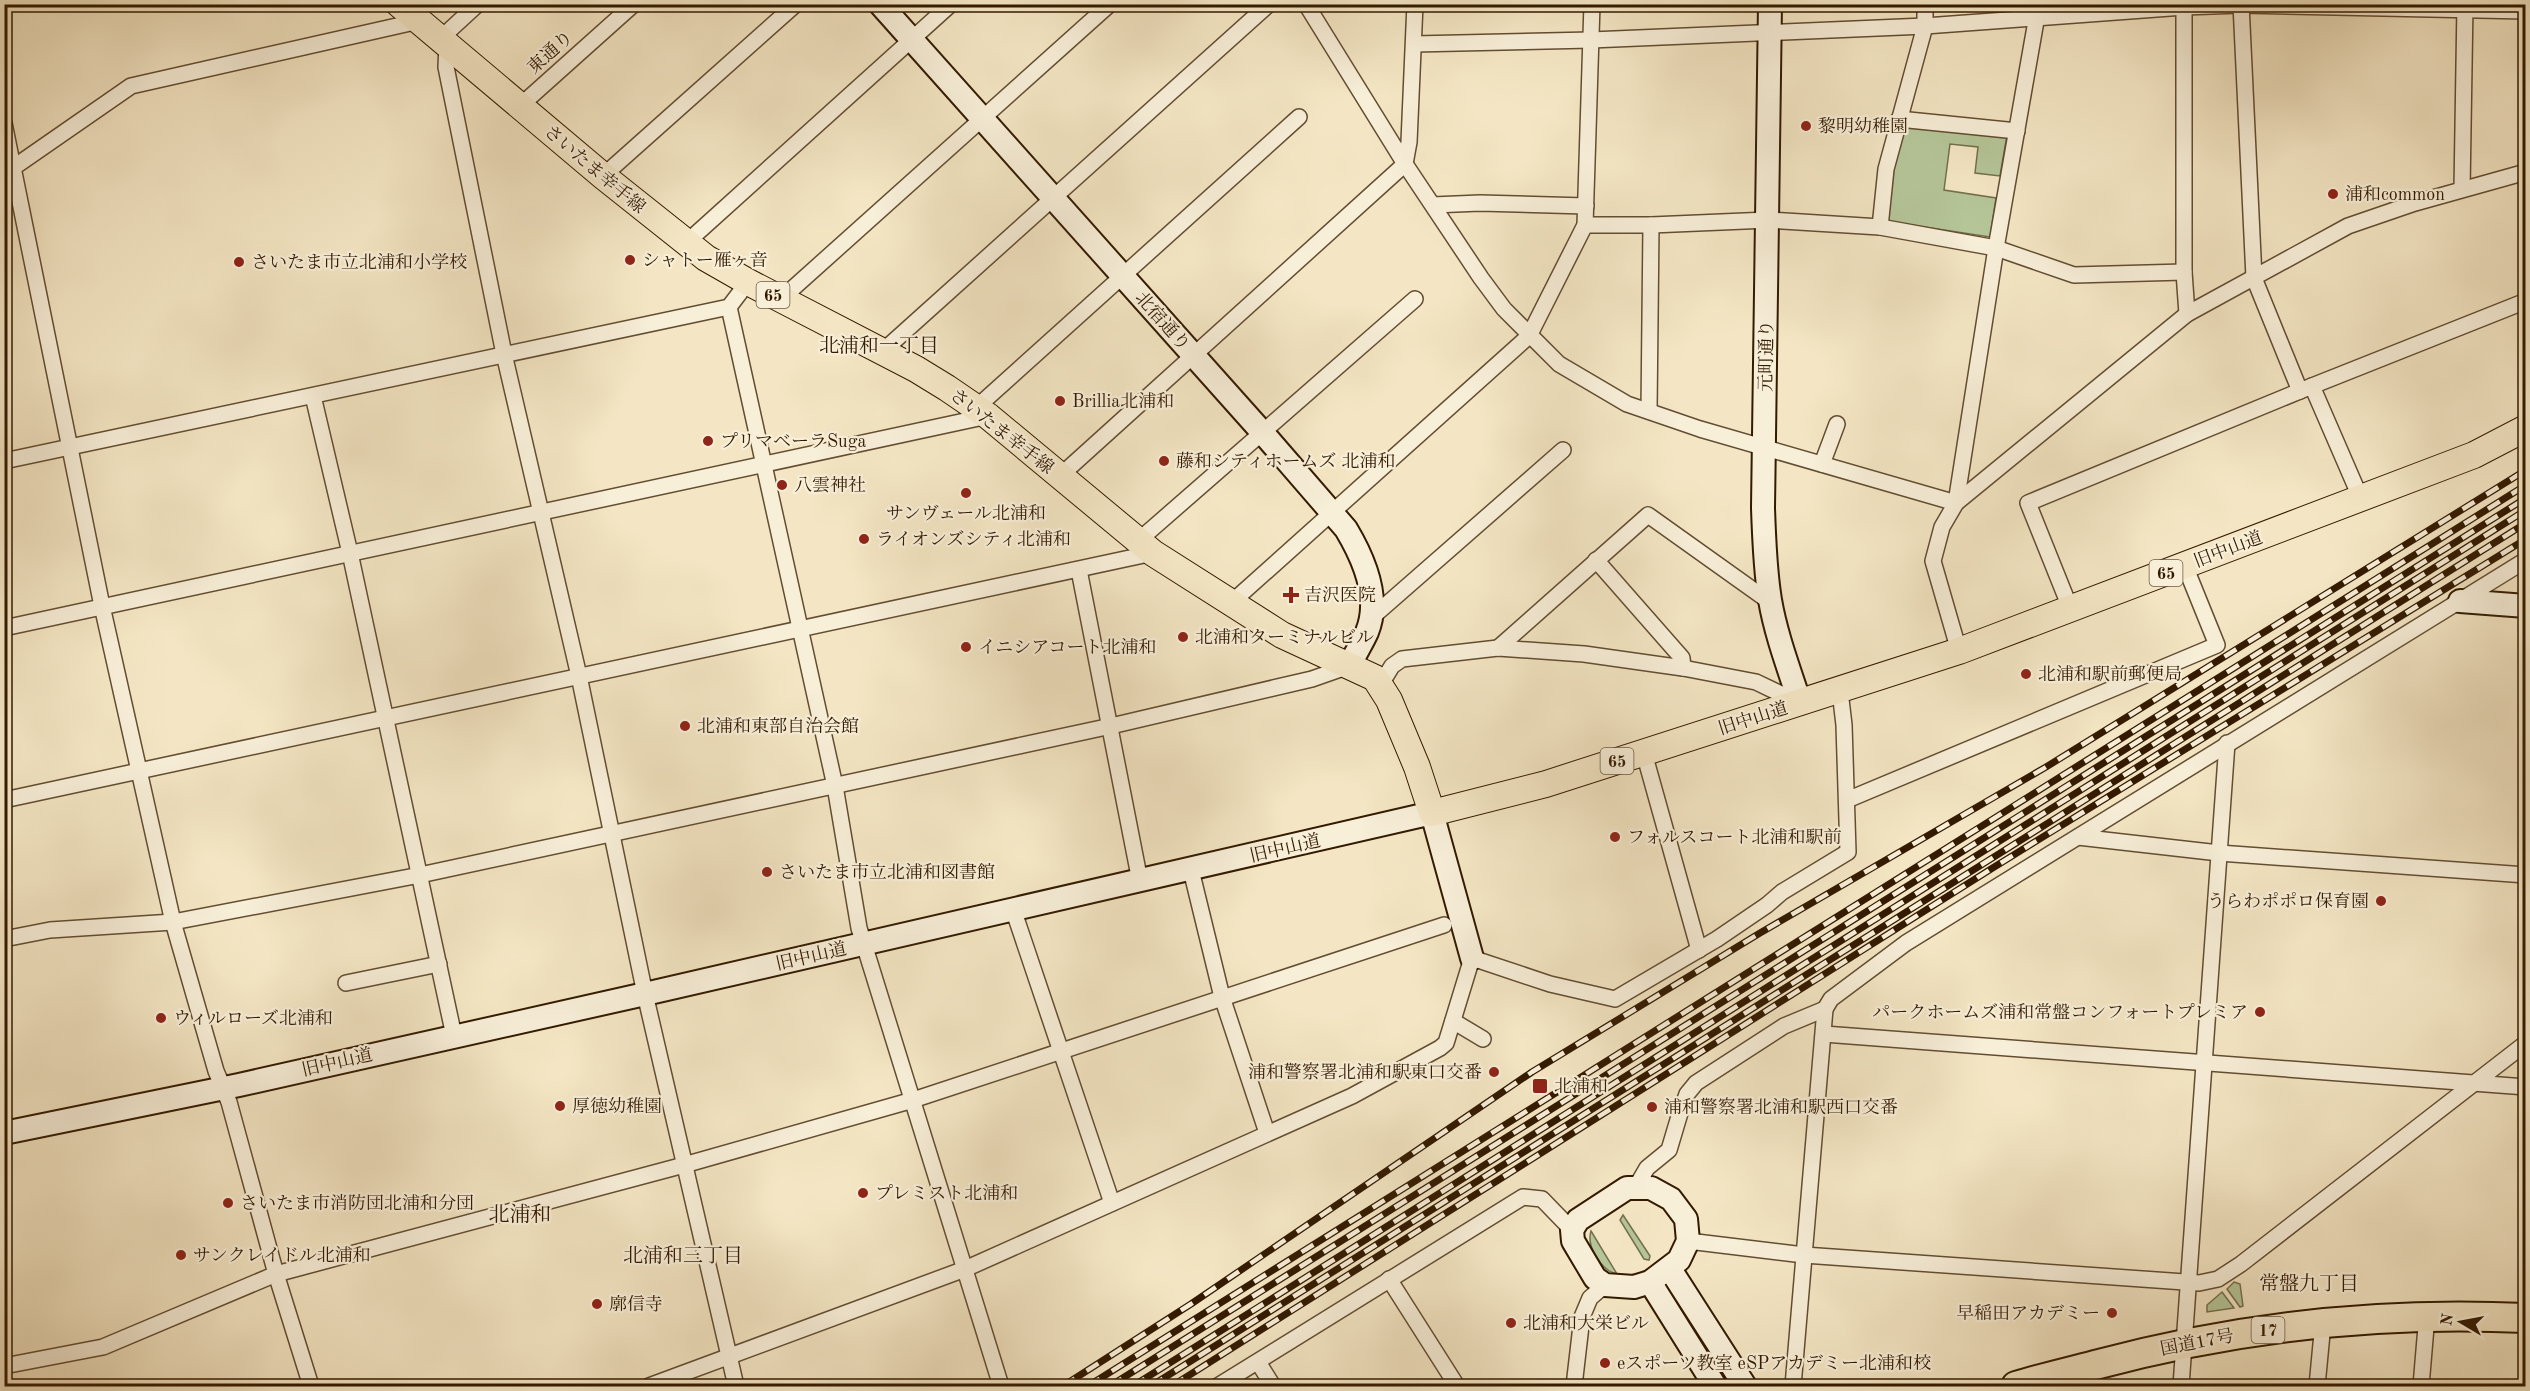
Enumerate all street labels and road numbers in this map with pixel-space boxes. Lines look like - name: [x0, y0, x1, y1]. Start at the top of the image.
- street label: 東通り: [523, 27, 577, 77]
- street label: さいたま幸手線: [540, 121, 650, 217]
- road number: 65: [756, 282, 790, 308]
- street label: 北宿通り: [1131, 288, 1195, 354]
- street label: 元町通り: [1756, 320, 1777, 392]
- street label: さいたま幸手線: [946, 384, 1058, 478]
- street label: 旧中山道: [2191, 527, 2265, 571]
- road number: 65: [2150, 560, 2182, 586]
- street label: 旧中山道: [1716, 697, 1790, 739]
- road number: 65: [1600, 748, 1634, 774]
- street label: 旧中山道: [1248, 830, 1322, 866]
- street label: 旧中山道: [774, 938, 848, 974]
- street label: 旧中山道: [300, 1044, 374, 1080]
- road number: 17: [2252, 1317, 2284, 1343]
- street label: 国道17号: [2158, 1325, 2236, 1359]

